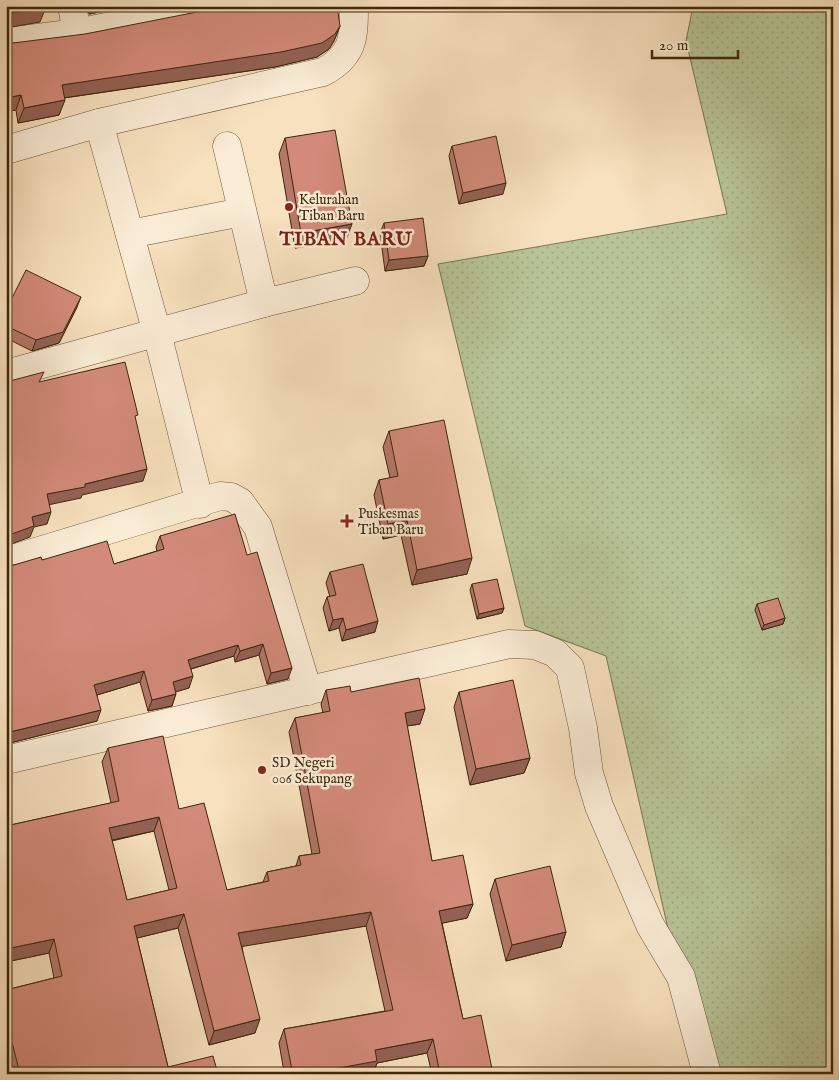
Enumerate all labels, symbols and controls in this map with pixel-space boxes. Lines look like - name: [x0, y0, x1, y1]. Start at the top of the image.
- scale bar: [652, 28, 738, 60]
- text: 20 m: [659, 36, 689, 55]
- place label: Kelurahan Tiban Baru: [299, 191, 365, 225]
- marker: Kelurahan Tiban Baru: [283, 201, 295, 213]
- district label: TIBAN BARU: [278, 228, 413, 252]
- place label: Puskesmas Tiban Baru: [358, 505, 424, 539]
- marker: Puskesmas Tiban Baru: [340, 514, 354, 528]
- place label: SD Negeri 006 Sekupang: [272, 754, 352, 788]
- marker: SD Negeri 006 Sekupang: [256, 764, 268, 776]

